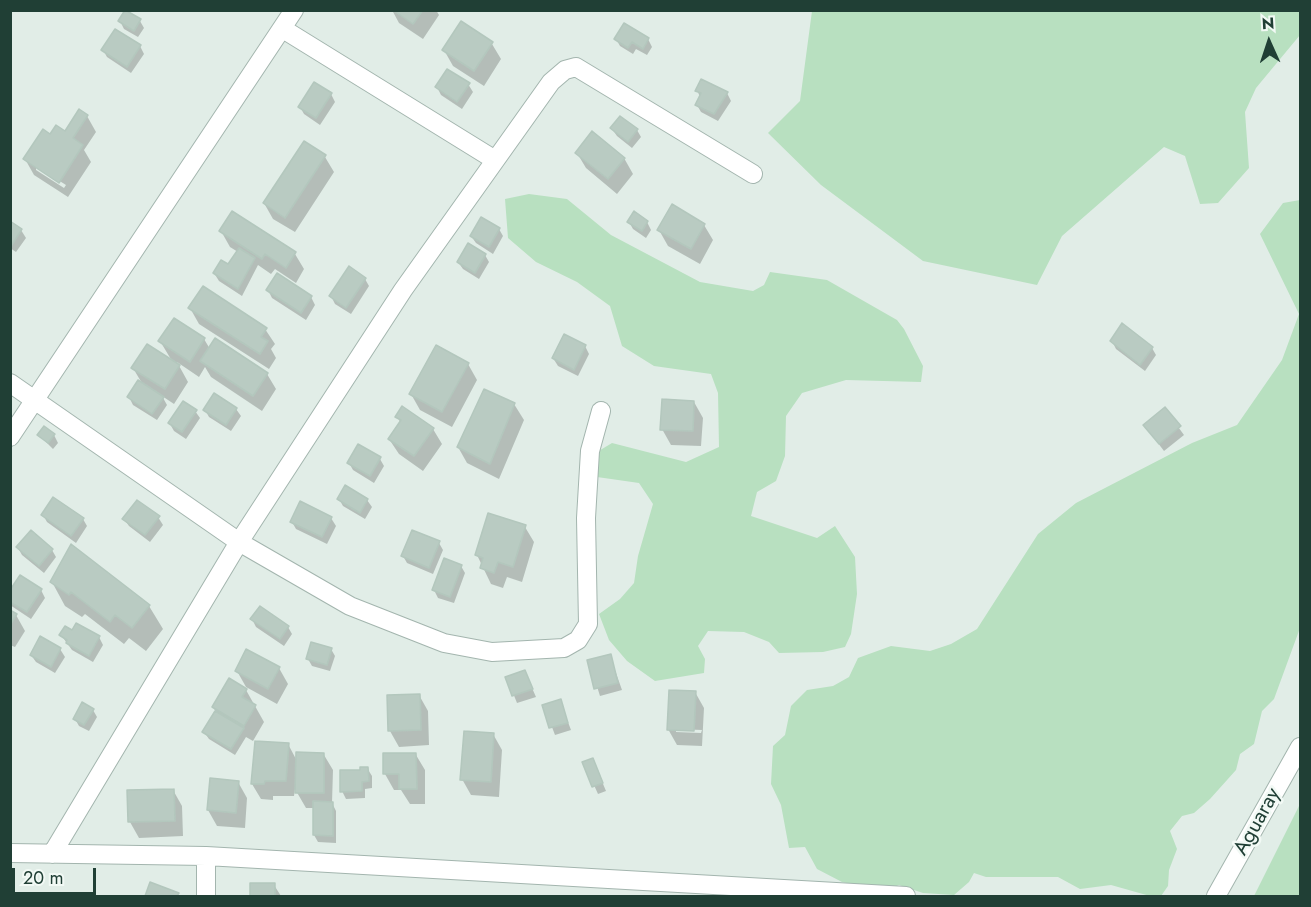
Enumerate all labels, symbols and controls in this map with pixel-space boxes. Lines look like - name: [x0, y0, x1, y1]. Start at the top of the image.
- north arrow: [1239, 12, 1299, 72]
- text: N: [1261, 12, 1275, 35]
- street label: Aguaray: [1229, 784, 1287, 860]
- scale bar: [15, 856, 99, 894]
- text: 20 m: [23, 865, 63, 891]

